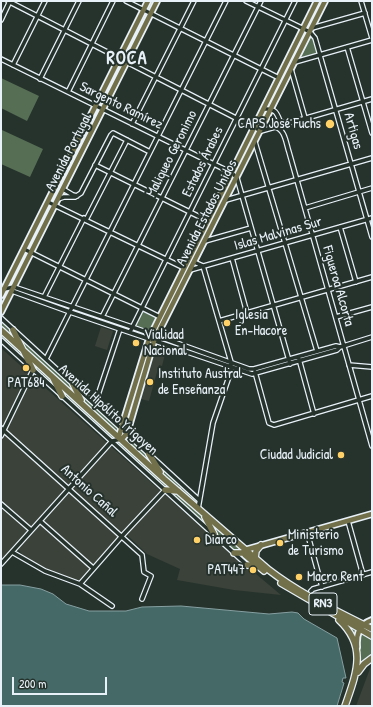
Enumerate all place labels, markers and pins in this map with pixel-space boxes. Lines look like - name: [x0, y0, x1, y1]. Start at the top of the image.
- place label: CAPS José Fuchs: [238, 116, 321, 132]
- marker: CAPS José Fuchs: [324, 118, 336, 130]
- place label: Iglesia En-Hacore: [235, 307, 287, 340]
- marker: Iglesia En-Hacore: [222, 318, 232, 328]
- place label: Vialidad Nacional: [144, 327, 187, 360]
- marker: Vialidad Nacional: [131, 338, 141, 348]
- marker: PAT684: [21, 363, 31, 373]
- place label: Instituto Austral de Enseñanza: [158, 366, 242, 398]
- place label: PAT684: [7, 375, 45, 391]
- marker: Instituto Austral de Enseñanza: [145, 377, 155, 387]
- place label: Ciudad Judicial: [260, 447, 333, 463]
- marker: Ciudad Judicial: [336, 450, 346, 460]
- place label: Ministerio de Turismo: [288, 527, 343, 560]
- place label: Diarco: [205, 532, 237, 548]
- marker: Diarco: [192, 535, 202, 545]
- marker: Ministerio de Turismo: [275, 538, 285, 548]
- place label: PAT447: [207, 562, 245, 578]
- marker: PAT447: [248, 565, 258, 575]
- place label: Macro Rent: [307, 569, 364, 585]
- marker: Macro Rent: [294, 572, 304, 582]

